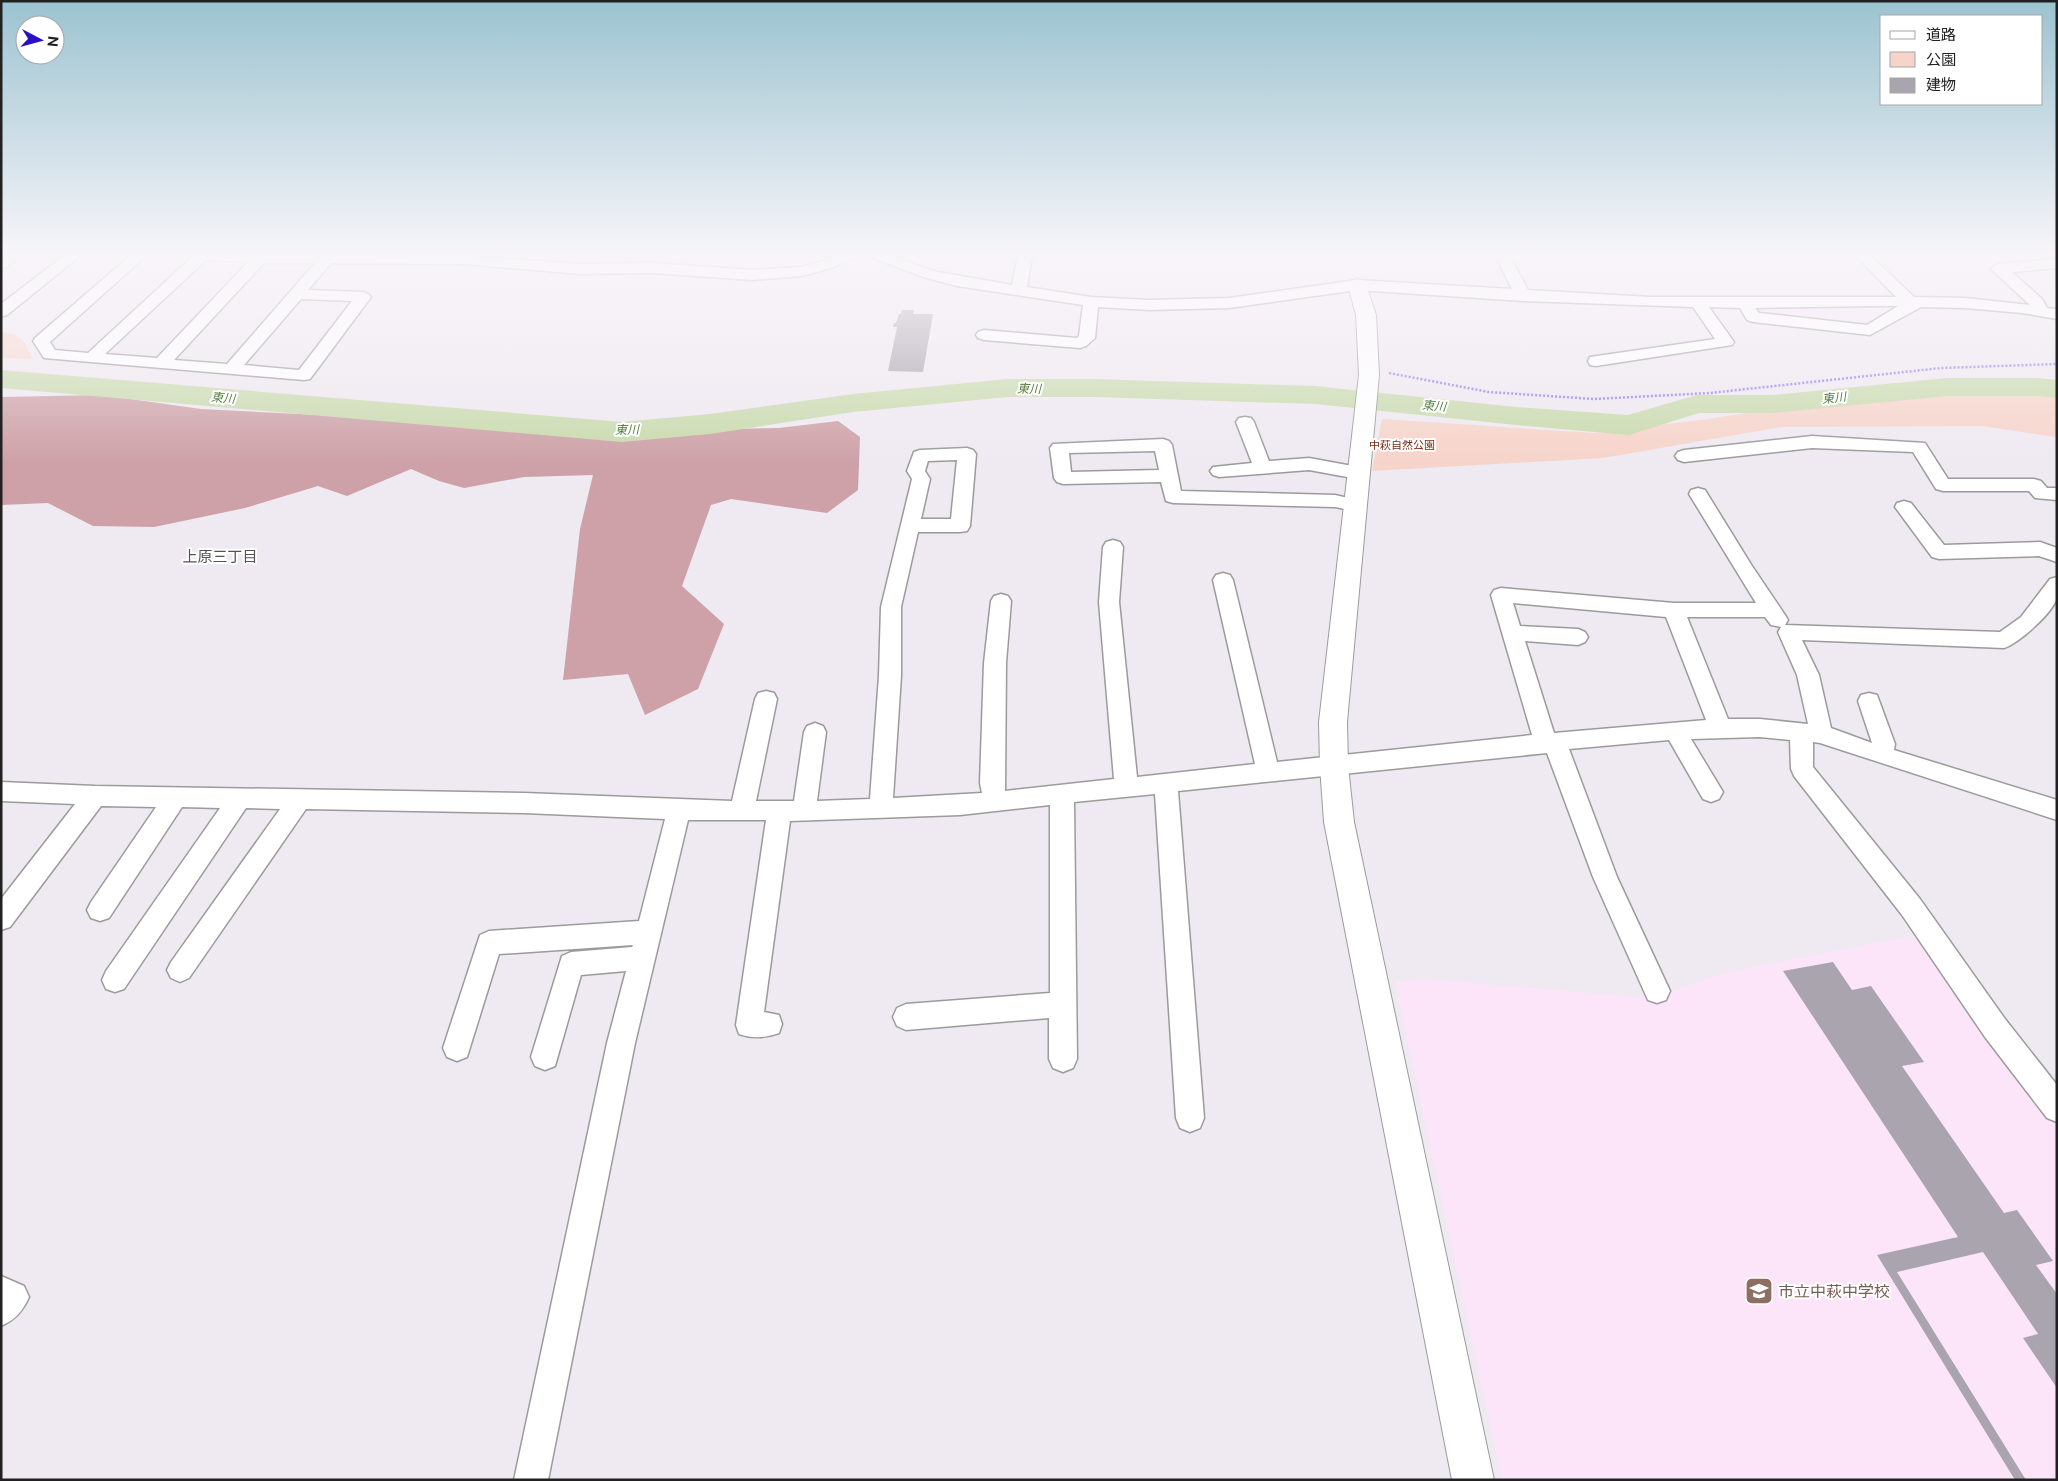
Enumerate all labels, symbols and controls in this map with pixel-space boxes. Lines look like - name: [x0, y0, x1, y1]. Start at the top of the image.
- north arrow: [15, 15, 65, 65]
- legend: [1880, 15, 2043, 105]
- text: 道路: [1926, 26, 1956, 43]
- text: N: [44, 35, 61, 48]
- text: 公園: [1926, 51, 1956, 68]
- text: 建物: [1926, 76, 1956, 93]
- water label: 東川: [1017, 382, 1043, 396]
- water label: 東川: [210, 390, 238, 406]
- water label: 東川: [1821, 390, 1849, 406]
- water label: 東川: [1421, 398, 1449, 414]
- water label: 東川: [615, 423, 641, 437]
- park label: 中萩自然公園: [1369, 439, 1435, 451]
- district label: 上原三丁目: [182, 548, 258, 565]
- school or university icon: 市立中萩中学校: [1744, 1276, 1774, 1306]
- place label: 市立中萩中学校: [1778, 1282, 1890, 1301]

